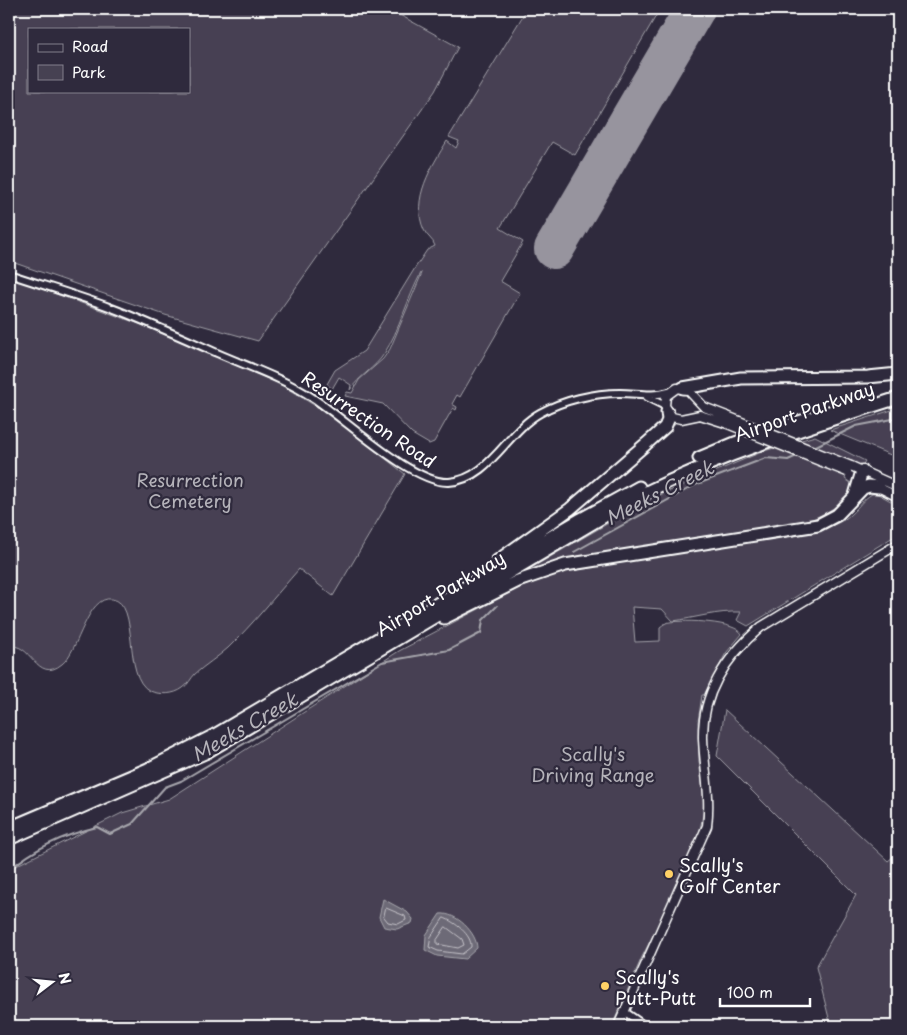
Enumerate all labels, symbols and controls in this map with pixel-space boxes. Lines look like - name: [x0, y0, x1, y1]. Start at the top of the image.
- legend: [28, 28, 190, 92]
- text: Road: [72, 34, 108, 57]
- text: Park: [72, 60, 106, 83]
- street label: Resurrection Road: [296, 364, 442, 474]
- street label: Airport Parkway: [730, 374, 878, 448]
- water label: Meeks Creek: [600, 452, 719, 531]
- park label: Resurrection Cemetery: [136, 466, 244, 514]
- street label: Airport Parkway: [370, 544, 510, 642]
- water label: Meeks Creek: [186, 684, 303, 768]
- park label: Scally's Driving Range: [531, 740, 655, 788]
- place label: Scally's Golf Center: [679, 851, 781, 899]
- marker: Scally's Golf Center: [663, 868, 675, 880]
- north arrow: [28, 958, 78, 1008]
- place label: Scally's Putt-Putt: [615, 963, 696, 1011]
- text: N: [53, 970, 77, 987]
- scale bar: [720, 975, 810, 1007]
- marker: Scally's Putt-Putt: [599, 980, 611, 992]
- text: 100 m: [727, 980, 773, 1003]

